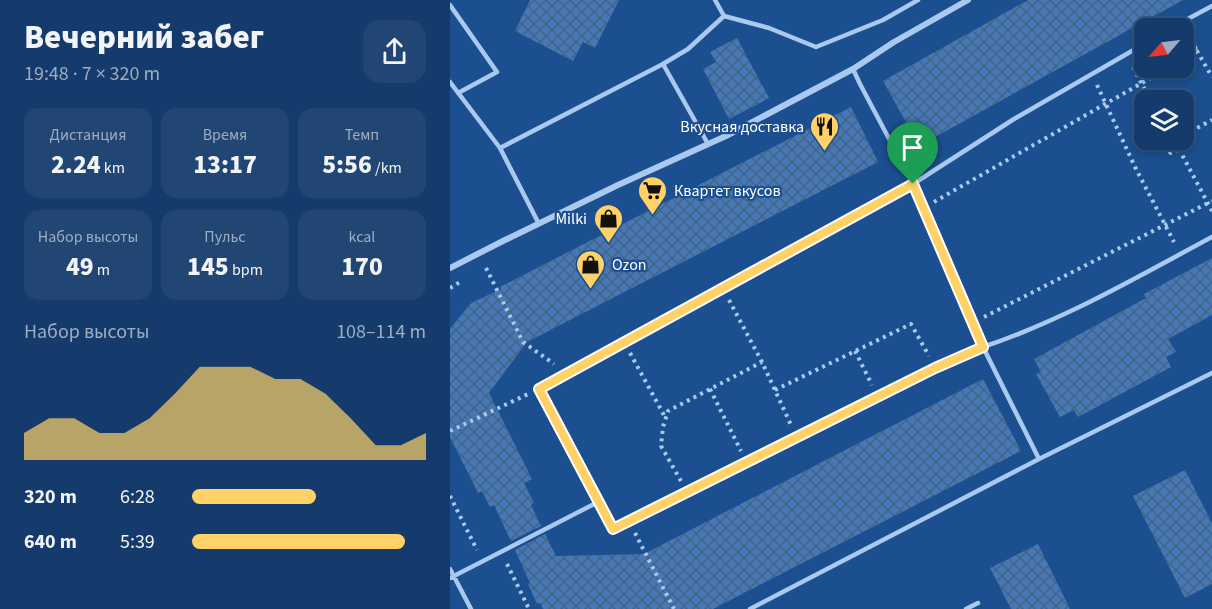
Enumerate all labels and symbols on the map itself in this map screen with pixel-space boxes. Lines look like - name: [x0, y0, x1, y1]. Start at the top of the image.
- north arrow: [1134, 18, 1194, 78]
- restaurant icon: Вкусная доставка: [809, 110, 841, 152]
- place label: Вкусная доставка: [680, 116, 804, 138]
- pin: [887, 122, 938, 184]
- supermarket icon: Квартет вкусов: [637, 174, 669, 216]
- place label: Квартет вкусов: [674, 180, 781, 202]
- shop icon: Milki: [592, 202, 624, 244]
- place label: Milki: [555, 208, 587, 230]
- shop icon: Ozon: [575, 248, 607, 290]
- place label: Ozon: [612, 254, 647, 276]

